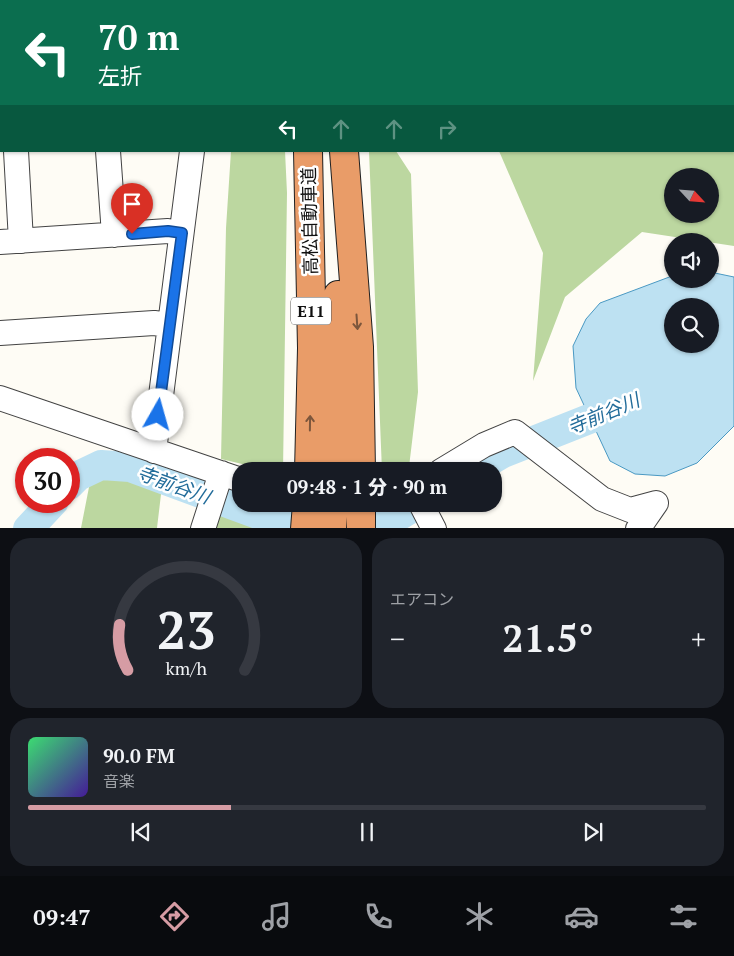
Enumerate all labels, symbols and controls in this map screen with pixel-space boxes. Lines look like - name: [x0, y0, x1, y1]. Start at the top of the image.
- text: 70 m: [98, 14, 179, 60]
- icon: left: [15, 20, 80, 85]
- text: 左折: [98, 61, 142, 90]
- icon: left: [274, 115, 302, 143]
- icon: ahead: [327, 115, 355, 143]
- icon: ahead: [380, 115, 408, 143]
- icon: right: [433, 115, 461, 143]
- street label: 高松自動車道: [296, 167, 322, 275]
- north arrow: [664, 168, 719, 222]
- map controls: [664, 168, 719, 353]
- pin: [111, 183, 153, 234]
- icon: arrive: [118, 190, 146, 218]
- button: sound: [664, 233, 719, 288]
- road number: E11: [291, 298, 331, 324]
- button: search: [664, 298, 719, 353]
- one-way arrow: [352, 314, 362, 330]
- water label: 寺前谷川: [563, 386, 645, 439]
- position arrow: [131, 388, 183, 440]
- one-way arrow: [305, 415, 315, 431]
- speed limit sign: 30: [15, 448, 80, 513]
- water label: 寺前谷川: [134, 459, 216, 509]
- text: 09:48 · 1 分 · 90 m: [287, 474, 447, 499]
- text: エアコン: [390, 588, 454, 610]
- text: 23: [157, 595, 215, 664]
- text: 21.5°: [502, 613, 594, 663]
- text: −: [390, 620, 405, 657]
- text: +: [691, 620, 706, 657]
- text: km/h: [165, 656, 207, 680]
- text: 90.0 FM: [103, 743, 175, 768]
- text: 音楽: [103, 770, 135, 792]
- icon: previous: [127, 818, 155, 846]
- icon: pause: [353, 818, 381, 846]
- icon: next: [579, 818, 607, 846]
- icon: directions: [157, 899, 192, 934]
- icon: music: [259, 899, 294, 934]
- icon: phone: [361, 899, 396, 934]
- icon: climate: [462, 899, 497, 934]
- icon: car: [564, 899, 599, 934]
- icon: filters: [666, 899, 701, 934]
- text: 09:47: [33, 902, 91, 931]

